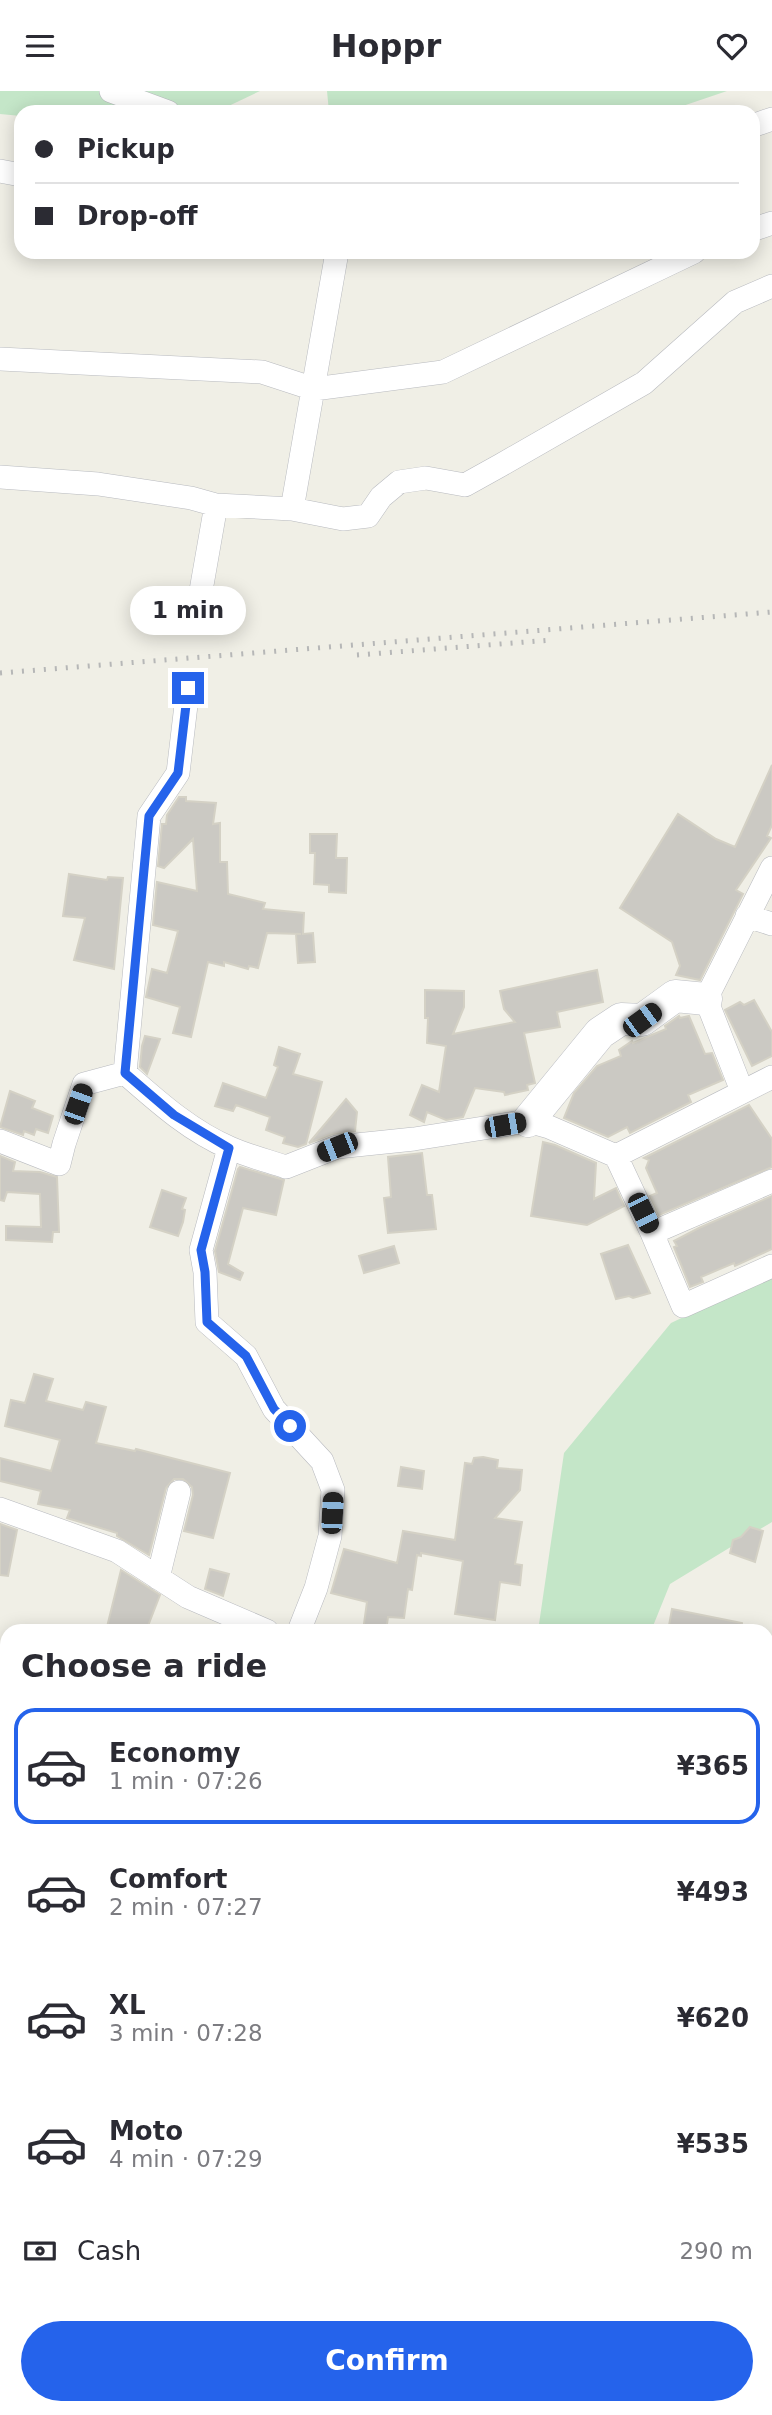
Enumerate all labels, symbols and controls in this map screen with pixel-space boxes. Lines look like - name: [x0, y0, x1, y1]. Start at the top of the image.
- icon: menu: [21, 27, 59, 65]
- text: Hoppr: [331, 27, 441, 65]
- icon: heart: [713, 27, 751, 65]
- text: Pickup: [77, 134, 175, 164]
- text: Drop-off: [77, 201, 198, 231]
- callout: 1 min: [130, 587, 246, 635]
- text: 1 min: [152, 597, 224, 623]
- route end: [172, 672, 204, 704]
- car: [619, 999, 666, 1041]
- car: [62, 1081, 95, 1127]
- car: [483, 1111, 528, 1139]
- car: [314, 1129, 361, 1165]
- car: [625, 1190, 662, 1236]
- route start: [274, 1410, 306, 1442]
- car: [321, 1491, 344, 1535]
- text: Choose a ride: [21, 1647, 267, 1685]
- icon: car: [25, 1735, 88, 1798]
- text: Economy: [109, 1738, 240, 1768]
- text: ¥365: [677, 1751, 749, 1781]
- text: 1 min · 07:26: [109, 1768, 263, 1794]
- icon: car: [25, 1861, 88, 1924]
- text: Comfort: [109, 1864, 227, 1894]
- text: ¥493: [677, 1877, 749, 1907]
- text: 2 min · 07:27: [109, 1894, 263, 1920]
- icon: car: [25, 1987, 88, 2050]
- text: XL: [109, 1990, 146, 2020]
- text: ¥620: [677, 2003, 749, 2033]
- text: 3 min · 07:28: [109, 2020, 263, 2046]
- icon: car: [25, 2113, 88, 2176]
- text: Moto: [109, 2116, 183, 2146]
- text: ¥535: [677, 2129, 749, 2159]
- text: 4 min · 07:29: [109, 2146, 263, 2172]
- icon: cash: [21, 2232, 59, 2270]
- text: Cash: [77, 2236, 141, 2266]
- text: 290 m: [679, 2238, 753, 2264]
- button: Confirm: [21, 2321, 753, 2401]

